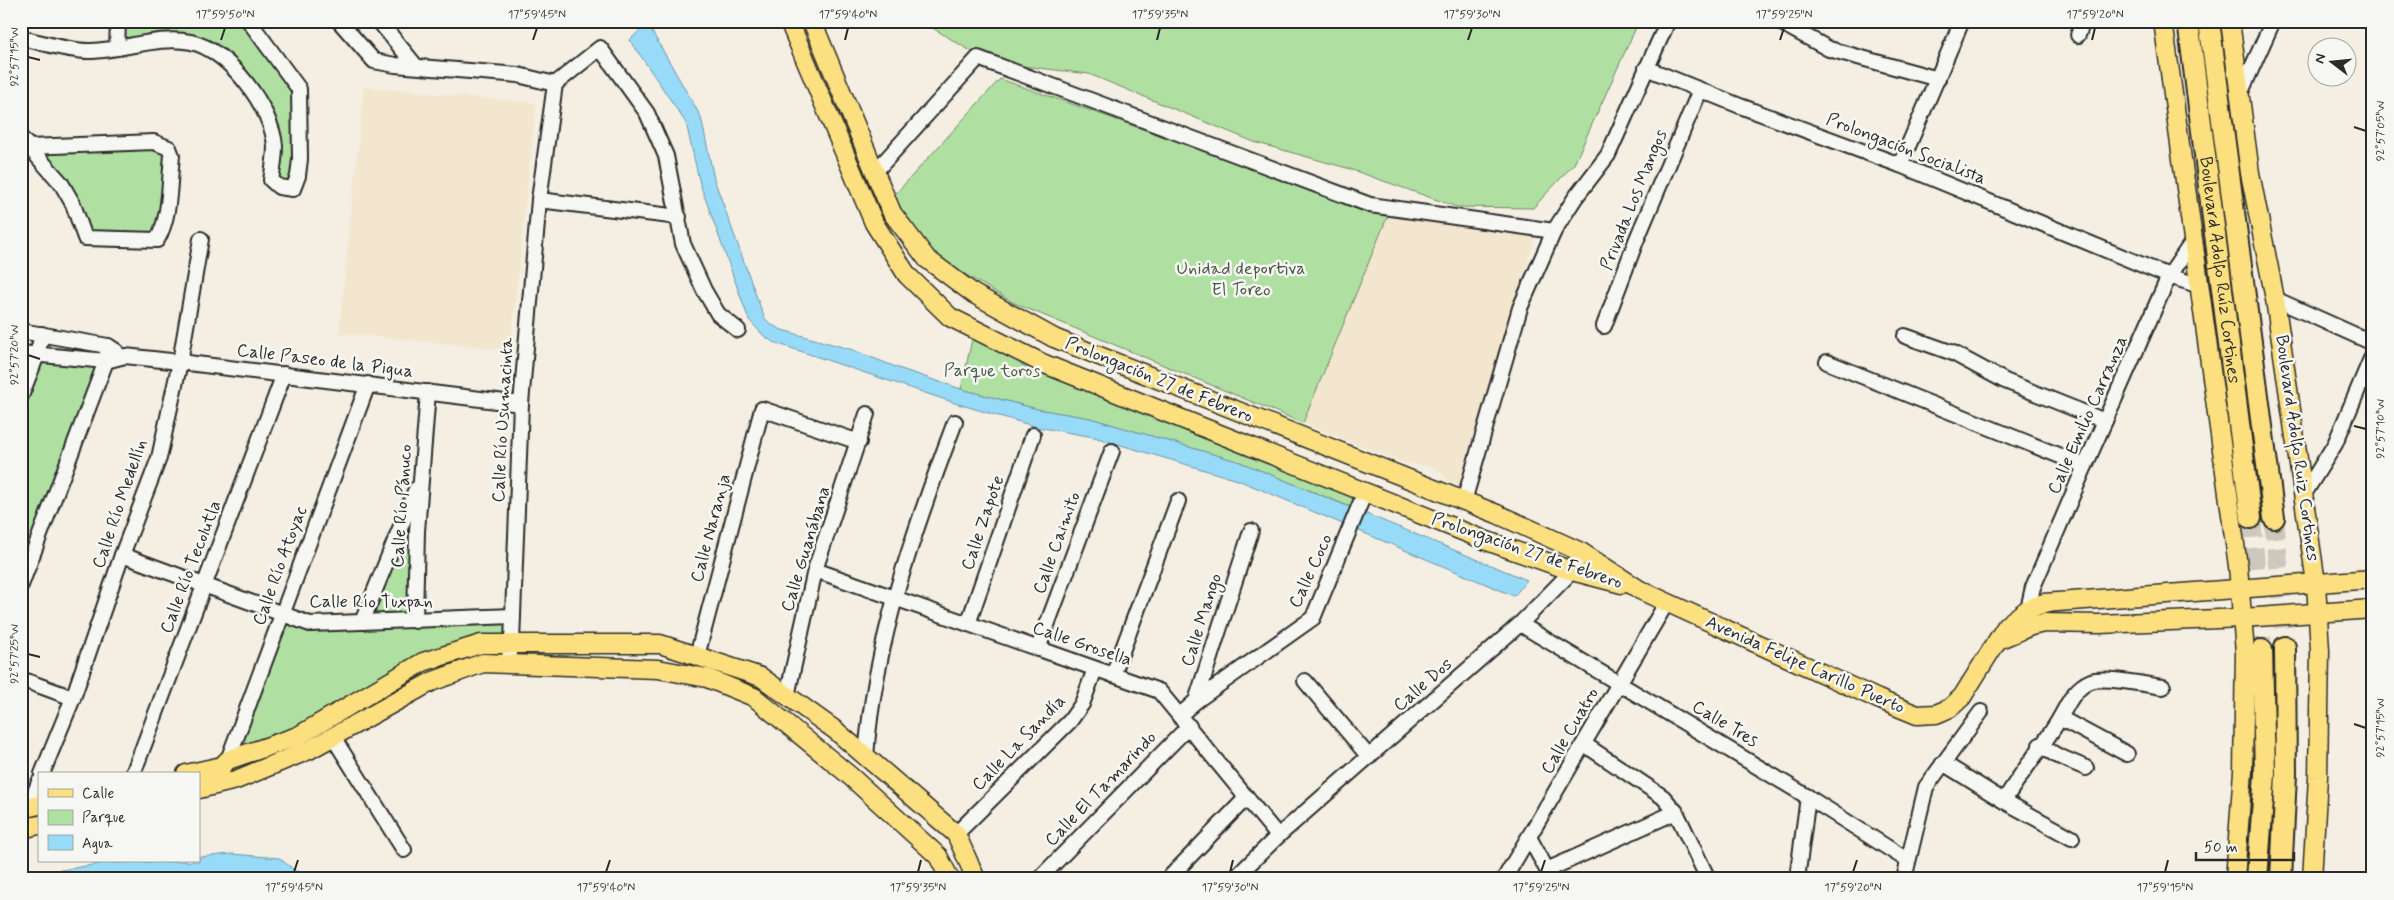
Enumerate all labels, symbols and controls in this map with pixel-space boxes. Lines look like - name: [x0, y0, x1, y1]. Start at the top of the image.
- text: 17°59'50"N: [196, 7, 254, 23]
- text: 17°59'45"N: [508, 7, 566, 23]
- text: 17°59'40"N: [819, 7, 877, 23]
- text: 17°59'35"N: [1132, 7, 1188, 23]
- text: 17°59'30"N: [1443, 7, 1501, 23]
- text: 17°59'25"N: [1756, 7, 1813, 23]
- text: 17°59'20"N: [2066, 7, 2124, 23]
- text: 92°57'15"W: [7, 27, 23, 87]
- north arrow: [2306, 38, 2356, 88]
- text: N: [2311, 52, 2330, 66]
- text: 92°57'05"W: [2373, 101, 2389, 161]
- street label: Prolongación Socialista: [1822, 107, 1989, 191]
- street label: Privada Los Mangos: [1595, 126, 1674, 274]
- street label: Boulevard Adolfo Ruíz Cortines: [2193, 155, 2246, 385]
- park label: Unidad deportiva El Toreo: [1177, 257, 1306, 302]
- text: 92°57'20"W: [7, 325, 23, 385]
- street label: Prolongación 27 de Febrero: [1061, 331, 1256, 430]
- street label: Calle Emilio Carranza: [2042, 332, 2134, 498]
- street label: Boulevard Adolfo Ruiz Cortines: [2267, 333, 2325, 563]
- street label: Calle Río Usumacinta: [487, 337, 519, 503]
- street label: Calle Paseo de la Pigua: [235, 338, 415, 384]
- park label: Parque toros: [944, 359, 1040, 383]
- text: 92°57'10"W: [2373, 399, 2389, 459]
- street label: Calle Río Medellín: [87, 436, 153, 572]
- street label: Calle Río Pánuco: [386, 443, 418, 569]
- street label: Calle Naranja: [685, 471, 737, 585]
- street label: Calle Zapote: [956, 472, 1010, 574]
- street label: Calle Guanábana: [775, 483, 837, 615]
- street label: Calle Caimito: [1027, 489, 1087, 597]
- street label: Calle Río Tecolutla: [155, 497, 227, 637]
- street label: Calle Río Atoyac: [247, 503, 313, 629]
- street label: Prolongación 27 de Febrero: [1428, 507, 1626, 596]
- street label: Calle Coco: [1283, 530, 1339, 612]
- street label: Calle Mango: [1176, 570, 1229, 670]
- street label: Calle Río Tuxpan: [309, 590, 433, 614]
- street label: Avenida Felipe Carillo Puerto: [1702, 610, 1908, 720]
- street label: Calle Grosella: [1029, 616, 1135, 672]
- text: 92°57'25"W: [7, 624, 23, 684]
- street label: Calle Dos: [1388, 653, 1458, 717]
- street label: Calle Cuatro: [1536, 683, 1604, 779]
- street label: Calle La Sandía: [967, 690, 1071, 796]
- street label: Calle Tres: [1687, 695, 1763, 753]
- text: 92°57'15"W: [2373, 698, 2389, 758]
- street label: Calle El Tamarindo: [1040, 726, 1162, 852]
- legend: [38, 772, 200, 862]
- text: Calle: [82, 784, 114, 804]
- text: Parque: [82, 808, 125, 828]
- scale bar: [2196, 830, 2294, 862]
- text: Agua: [82, 834, 114, 854]
- text: 50 m: [2204, 838, 2238, 858]
- text: 17°59'45"N: [265, 880, 323, 896]
- text: 17°59'40"N: [577, 880, 635, 896]
- text: 17°59'35"N: [890, 880, 946, 896]
- text: 17°59'30"N: [1201, 880, 1259, 896]
- text: 17°59'25"N: [1513, 880, 1570, 896]
- text: 17°59'20"N: [1824, 880, 1882, 896]
- text: 17°59'15"N: [2137, 880, 2193, 896]

